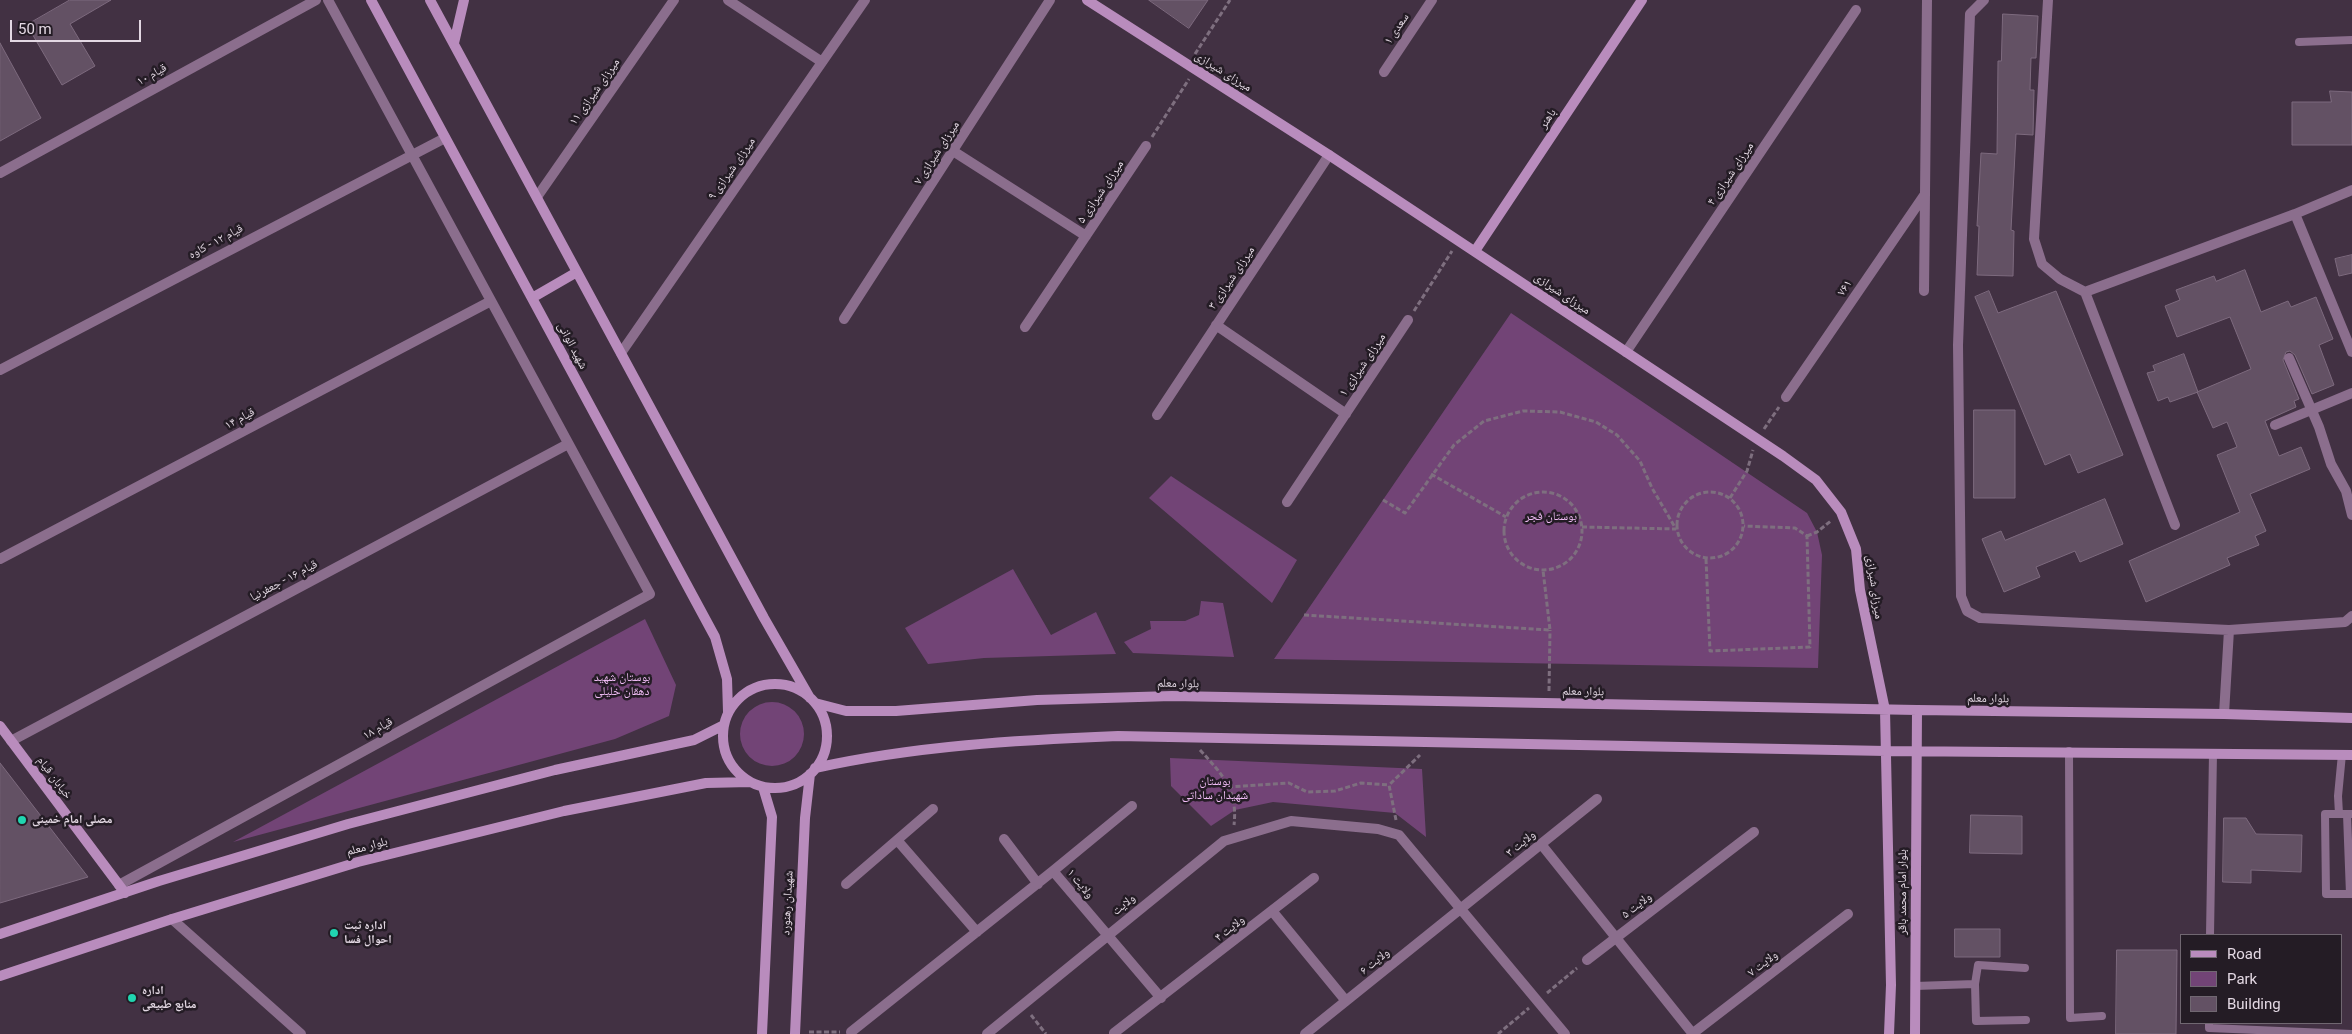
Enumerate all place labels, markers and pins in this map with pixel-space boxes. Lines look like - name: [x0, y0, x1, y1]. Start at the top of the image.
- place label: مصلی امام خمینی: [32, 813, 112, 827]
- marker: مصلی امام خمینی: [16, 814, 28, 826]
- place label: اداره ثبت احوال فسا: [344, 919, 392, 947]
- marker: اداره ثبت احوال فسا: [328, 927, 340, 939]
- place label: اداره منابع طبیعی: [142, 984, 196, 1012]
- marker: اداره منابع طبیعی: [126, 992, 138, 1004]

